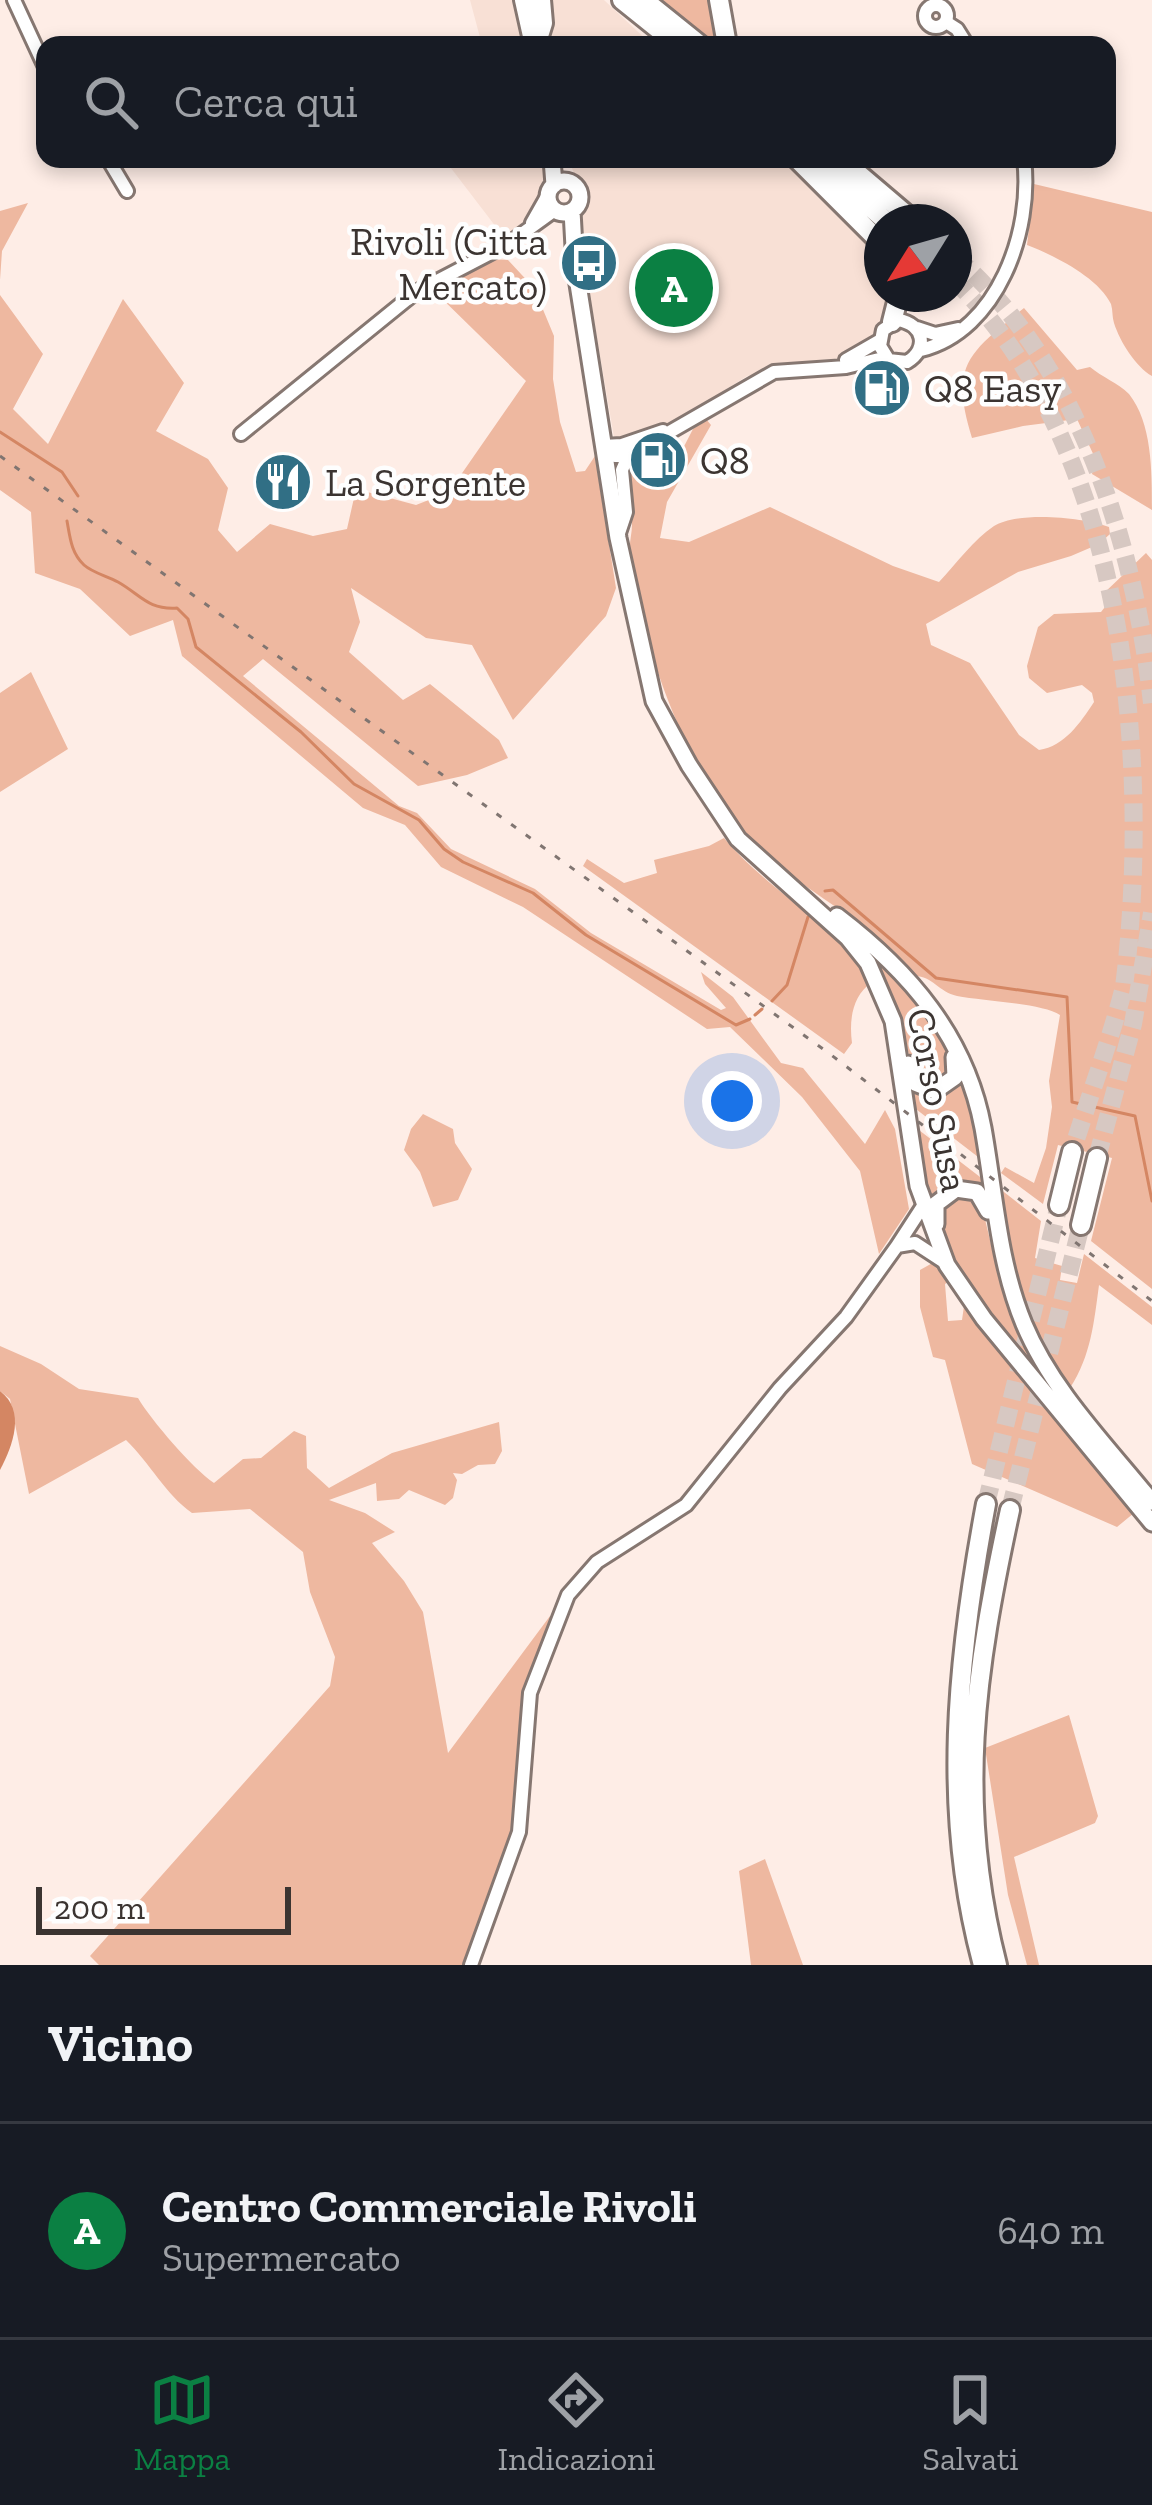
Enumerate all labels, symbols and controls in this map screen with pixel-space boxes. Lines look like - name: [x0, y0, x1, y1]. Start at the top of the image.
- search box: [36, 36, 1116, 168]
- icon: search: [78, 69, 144, 135]
- text: Cerca qui: [174, 75, 358, 129]
- north arrow: [864, 204, 972, 312]
- place label: Rivoli (Citta Mercato): [350, 218, 547, 310]
- bus stop icon: Rivoli (Citta Mercato): [558, 232, 620, 294]
- pin: A: [635, 243, 713, 333]
- fuel station icon: Q8 Easy: [851, 357, 913, 419]
- place label: Q8 Easy: [924, 365, 1061, 412]
- fuel station icon: Q8: [627, 429, 689, 491]
- place label: Q8: [700, 437, 750, 484]
- restaurant icon: La Sorgente: [252, 451, 314, 513]
- place label: La Sorgente: [325, 459, 526, 506]
- street label: Corso Susa: [897, 1004, 979, 1196]
- your location: [702, 1071, 762, 1131]
- scale bar: [36, 1881, 291, 1934]
- text: 200 m: [54, 1888, 145, 1927]
- text: Vicino: [48, 2013, 193, 2074]
- text: Centro Commerciale Rivoli: [162, 2180, 697, 2234]
- text: A: [74, 2207, 100, 2254]
- text: 640 m: [997, 2207, 1104, 2254]
- text: Supermercato: [162, 2234, 401, 2281]
- tab: Mappa: [134, 2367, 231, 2478]
- tab: Indicazioni: [498, 2367, 655, 2478]
- tab: Salvati: [922, 2367, 1018, 2478]

